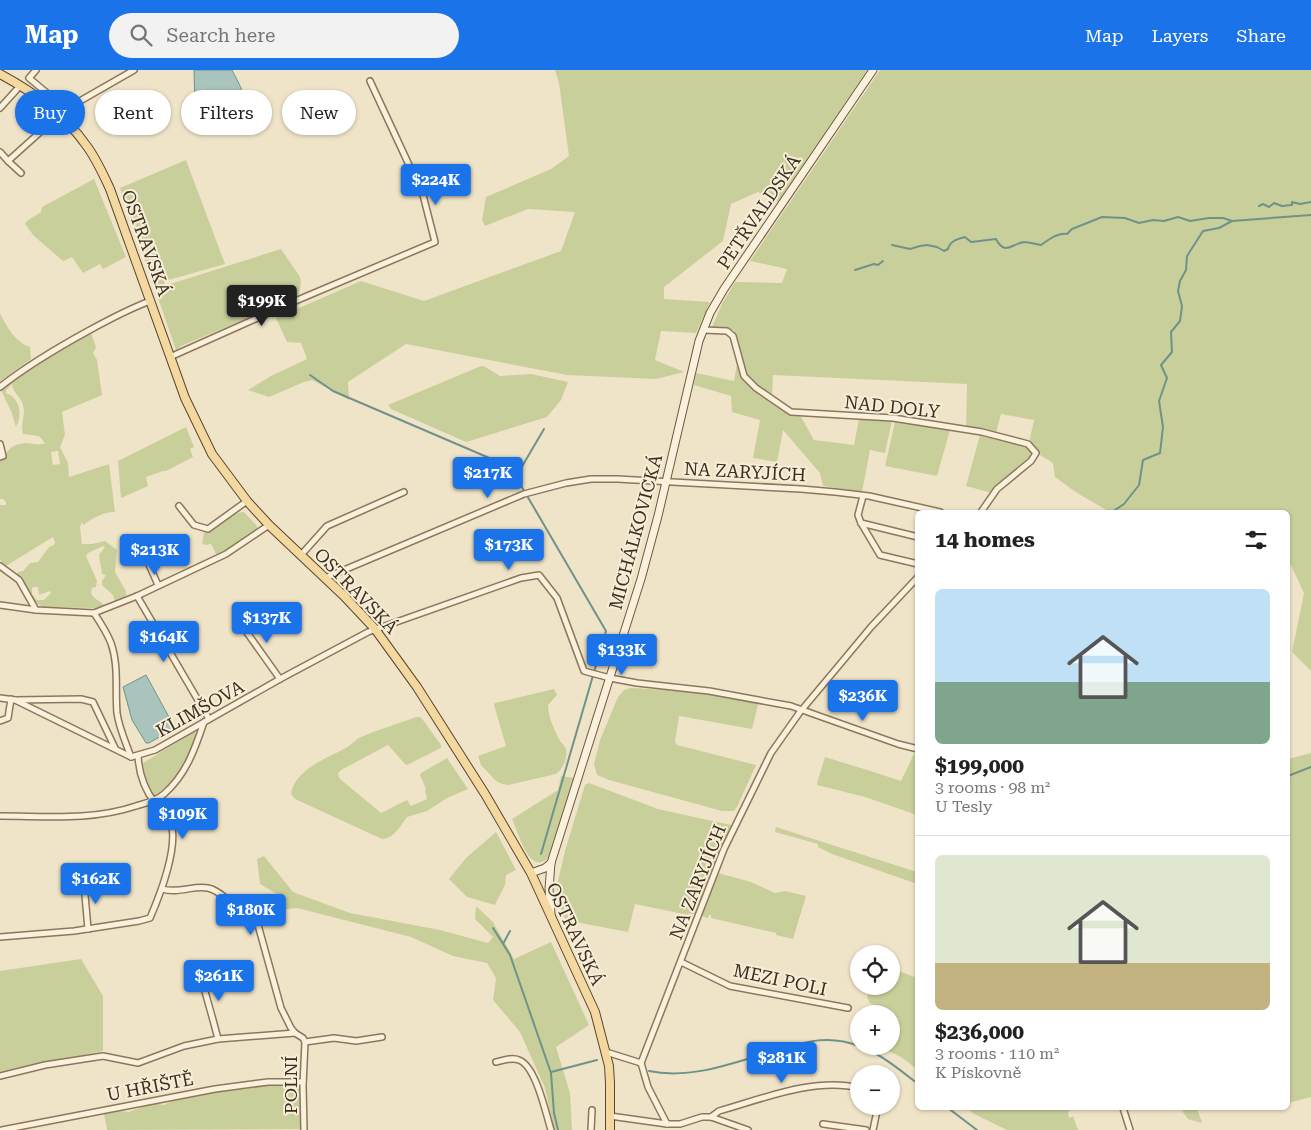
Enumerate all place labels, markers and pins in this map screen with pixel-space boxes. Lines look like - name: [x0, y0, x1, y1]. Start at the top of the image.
- pin: $224K: [401, 164, 471, 206]
- pin: $199K: [227, 284, 297, 327]
- pin: $217K: [453, 456, 523, 499]
- pin: $173K: [474, 528, 544, 571]
- pin: $213K: [120, 534, 190, 576]
- pin: $137K: [232, 602, 302, 644]
- pin: $164K: [129, 620, 199, 663]
- pin: $133K: [587, 634, 657, 676]
- pin: $236K: [828, 680, 898, 722]
- pin: $109K: [148, 798, 218, 840]
- pin: $162K: [61, 862, 131, 905]
- pin: $180K: [216, 894, 286, 936]
- pin: $261K: [184, 960, 254, 1002]
- pin: $281K: [747, 1042, 817, 1084]

